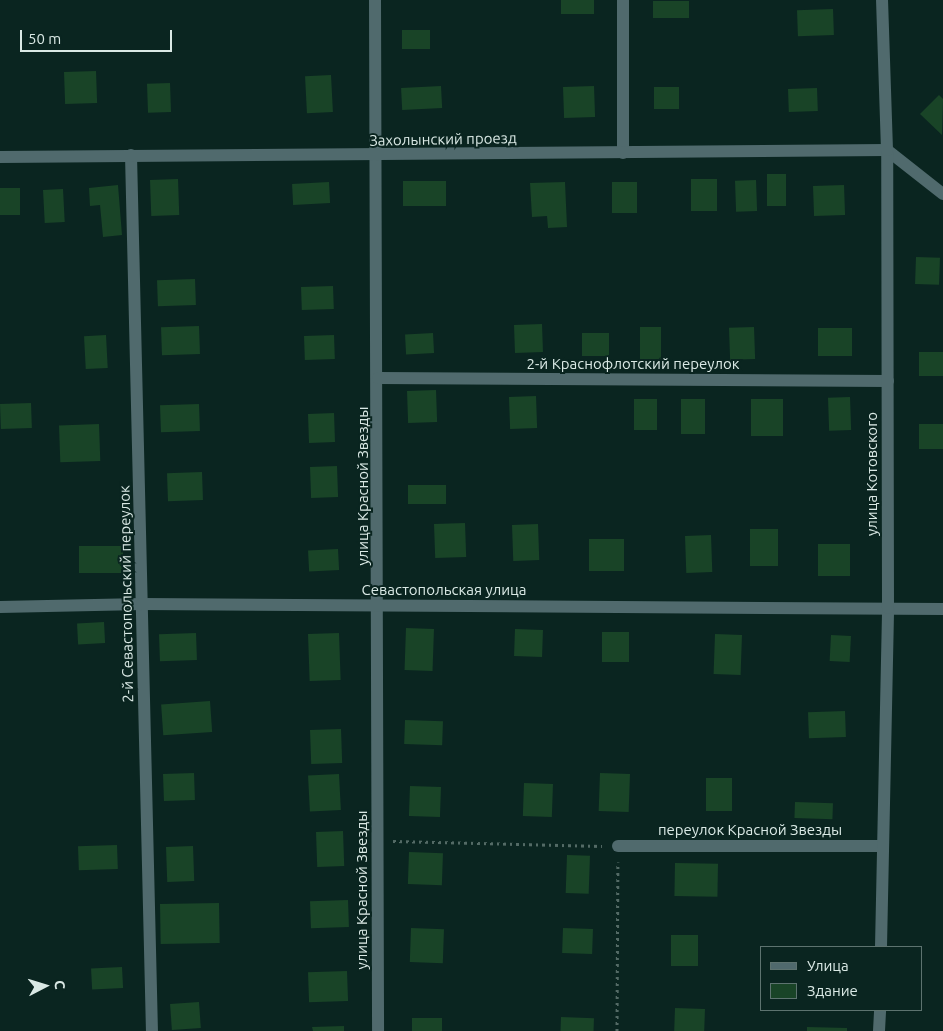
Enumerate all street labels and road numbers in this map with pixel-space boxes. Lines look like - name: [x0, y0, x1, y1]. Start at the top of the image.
- street label: Захолынский проезд: [369, 129, 517, 149]
- street label: 2-й Краснофлотский переулок: [527, 355, 739, 373]
- street label: улица Красной Звезды: [354, 406, 372, 566]
- street label: улица Котовского: [863, 412, 881, 536]
- street label: 2-й Севастопольский переулок: [115, 485, 137, 703]
- street label: Севастопольская улица: [362, 581, 526, 599]
- street label: улица Красной Звезды: [353, 810, 371, 970]
- street label: переулок Красной Звезды: [658, 821, 842, 839]

